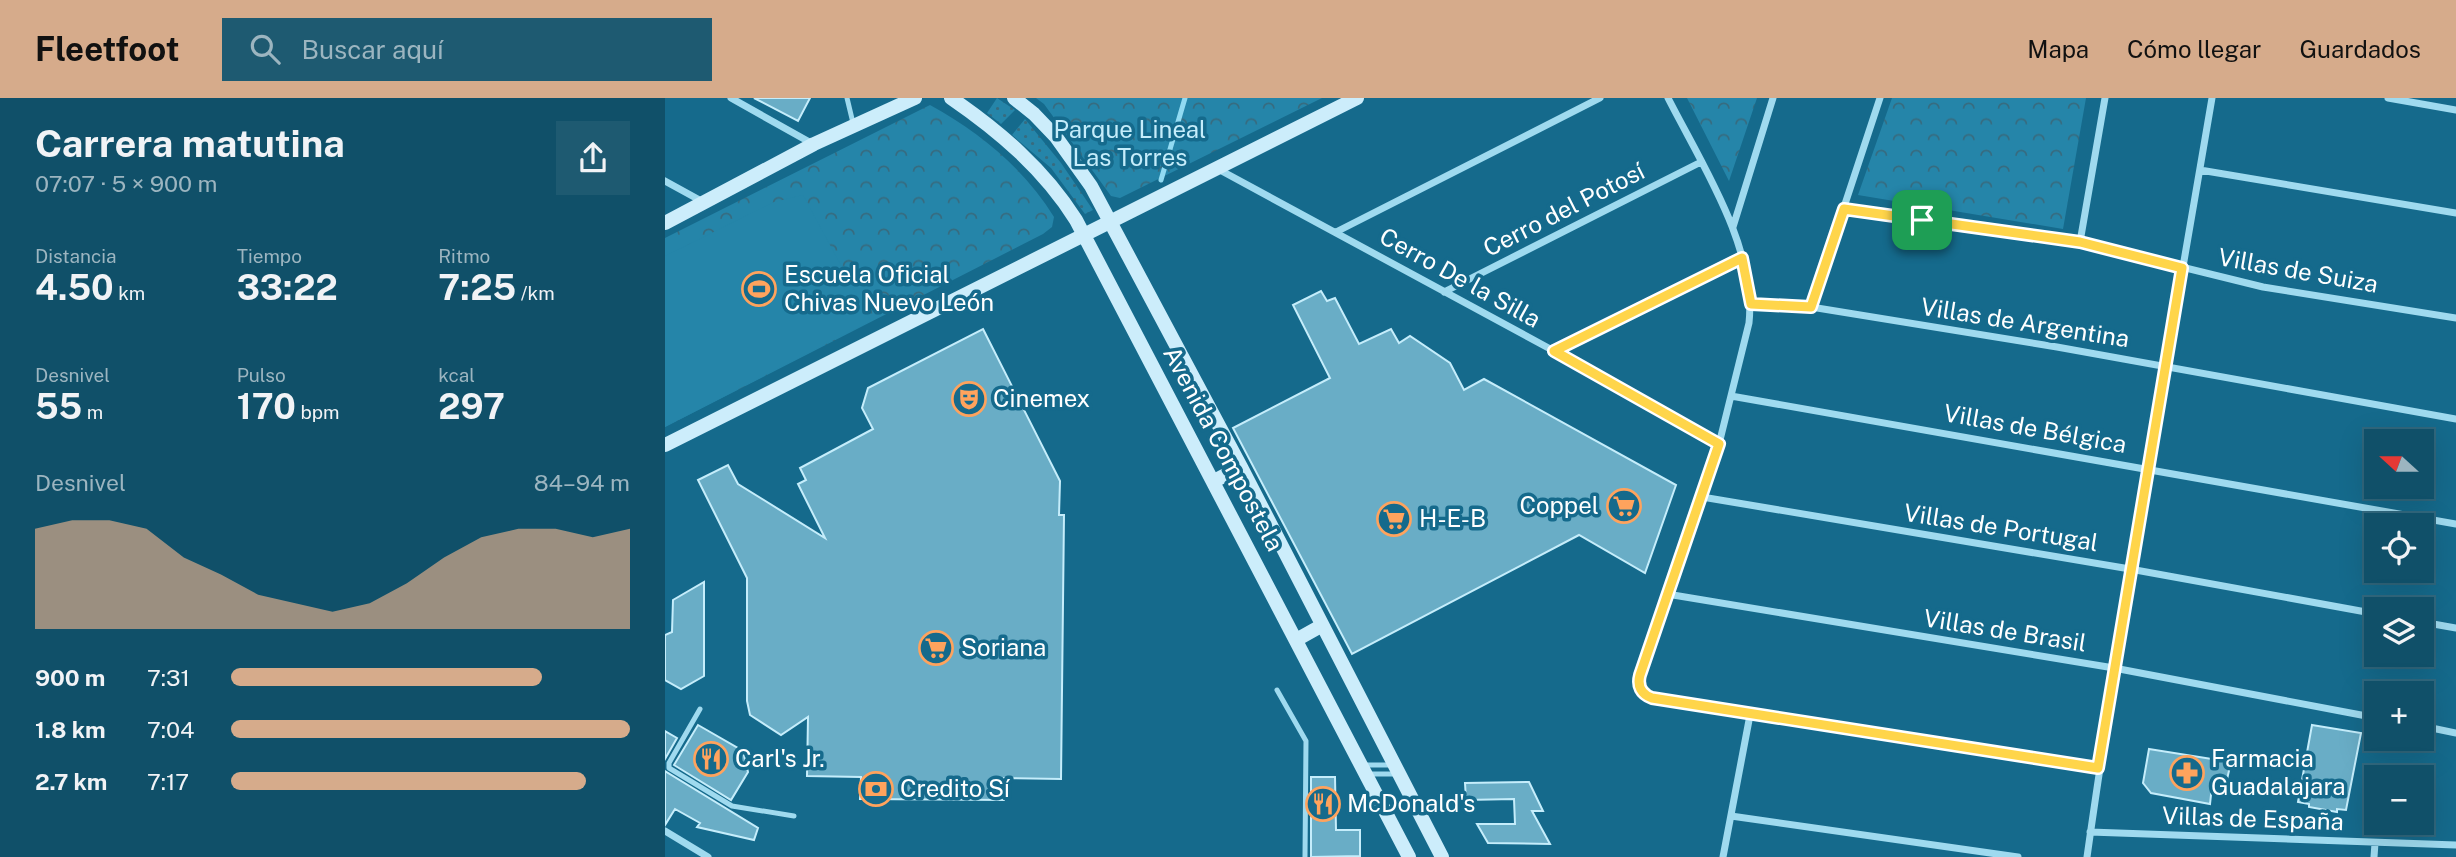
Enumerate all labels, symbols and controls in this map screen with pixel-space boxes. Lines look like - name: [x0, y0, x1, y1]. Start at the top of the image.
- search box: [222, 18, 712, 81]
- text: Fleetfoot: [35, 30, 180, 68]
- icon: search: [246, 30, 284, 68]
- text: Buscar aquí: [302, 34, 444, 65]
- text: Mapa: [2027, 35, 2089, 63]
- text: Cómo llegar: [2127, 35, 2261, 63]
- text: Guardados: [2299, 35, 2421, 63]
- park label: Parque Lineal Las Torres: [1054, 115, 1206, 171]
- text: Carrera matutina: [35, 121, 345, 166]
- button: share: [556, 121, 630, 195]
- street label: Cerro del Potosí: [1478, 156, 1650, 262]
- text: 07:07 · 5 × 900 m: [35, 170, 217, 197]
- pin: [1892, 190, 1952, 250]
- icon: arrive: [1903, 201, 1941, 239]
- street label: Cerro De la Silla: [1375, 221, 1546, 333]
- street label: Villas de Suiza: [2216, 242, 2380, 298]
- text: Distancia: [35, 245, 117, 267]
- text: Tiempo: [237, 245, 302, 267]
- text: Ritmo: [438, 245, 490, 267]
- place label: Escuela Oficial Chivas Nuevo León: [784, 260, 994, 316]
- text: 4.50: [35, 267, 114, 308]
- text: 33:22: [237, 267, 338, 308]
- text: 7:25: [438, 267, 516, 308]
- sports icon: Escuela Oficial Chivas Nuevo León: [740, 270, 778, 308]
- text: km: [114, 282, 145, 304]
- text: /km: [516, 282, 555, 304]
- street label: Villas de Argentina: [1919, 292, 2131, 352]
- street label: Avenida Compostela: [1158, 341, 1290, 556]
- text: Desnivel: [35, 364, 110, 386]
- text: Pulso: [237, 364, 286, 386]
- text: kcal: [438, 364, 475, 386]
- theatre icon: Cinemex: [950, 380, 988, 418]
- place label: Cinemex: [993, 384, 1090, 412]
- text: 55: [35, 386, 82, 427]
- text: 170: [237, 386, 296, 427]
- text: 297: [438, 386, 505, 427]
- street label: Villas de Bélgica: [1942, 398, 2129, 458]
- text: m: [82, 401, 103, 423]
- text: bpm: [296, 401, 339, 423]
- north arrow: [2364, 429, 2434, 499]
- map controls: [2364, 429, 2434, 835]
- text: Desnivel: [35, 469, 126, 496]
- text: 84–94 m: [534, 469, 630, 496]
- supermarket icon: Coppel: [1605, 487, 1643, 525]
- place label: Coppel: [1519, 491, 1599, 519]
- street label: Villas de Portugal: [1902, 498, 2100, 556]
- supermarket icon: H-E-B: [1375, 500, 1413, 538]
- place label: H-E-B: [1419, 504, 1486, 532]
- button: locate: [2364, 513, 2434, 583]
- button: layers: [2364, 597, 2434, 667]
- street label: Villas de Brasil: [1922, 603, 2088, 657]
- supermarket icon: Soriana: [917, 629, 955, 667]
- place label: Soriana: [961, 633, 1046, 661]
- text: 900 m: [35, 664, 105, 691]
- text: 7:31: [147, 664, 190, 691]
- button: +: [2364, 681, 2434, 751]
- text: 1.8 km: [35, 716, 106, 743]
- text: 7:04: [147, 716, 195, 743]
- restaurant icon: Carl's Jr.: [692, 740, 730, 778]
- place label: Carl's Jr.: [735, 744, 825, 772]
- place label: Farmacia Guadalajara: [2211, 744, 2346, 800]
- pharmacy icon: Farmacia Guadalajara: [2168, 754, 2206, 792]
- button: −: [2364, 765, 2434, 835]
- text: 2.7 km: [35, 768, 107, 795]
- text: 7:17: [147, 768, 189, 795]
- bank icon: Credito Sí: [857, 770, 895, 808]
- place label: Credito Sí: [900, 774, 1011, 802]
- restaurant icon: McDonald's: [1304, 785, 1342, 823]
- place label: McDonald's: [1347, 789, 1475, 817]
- street label: Villas de España: [2162, 801, 2344, 835]

